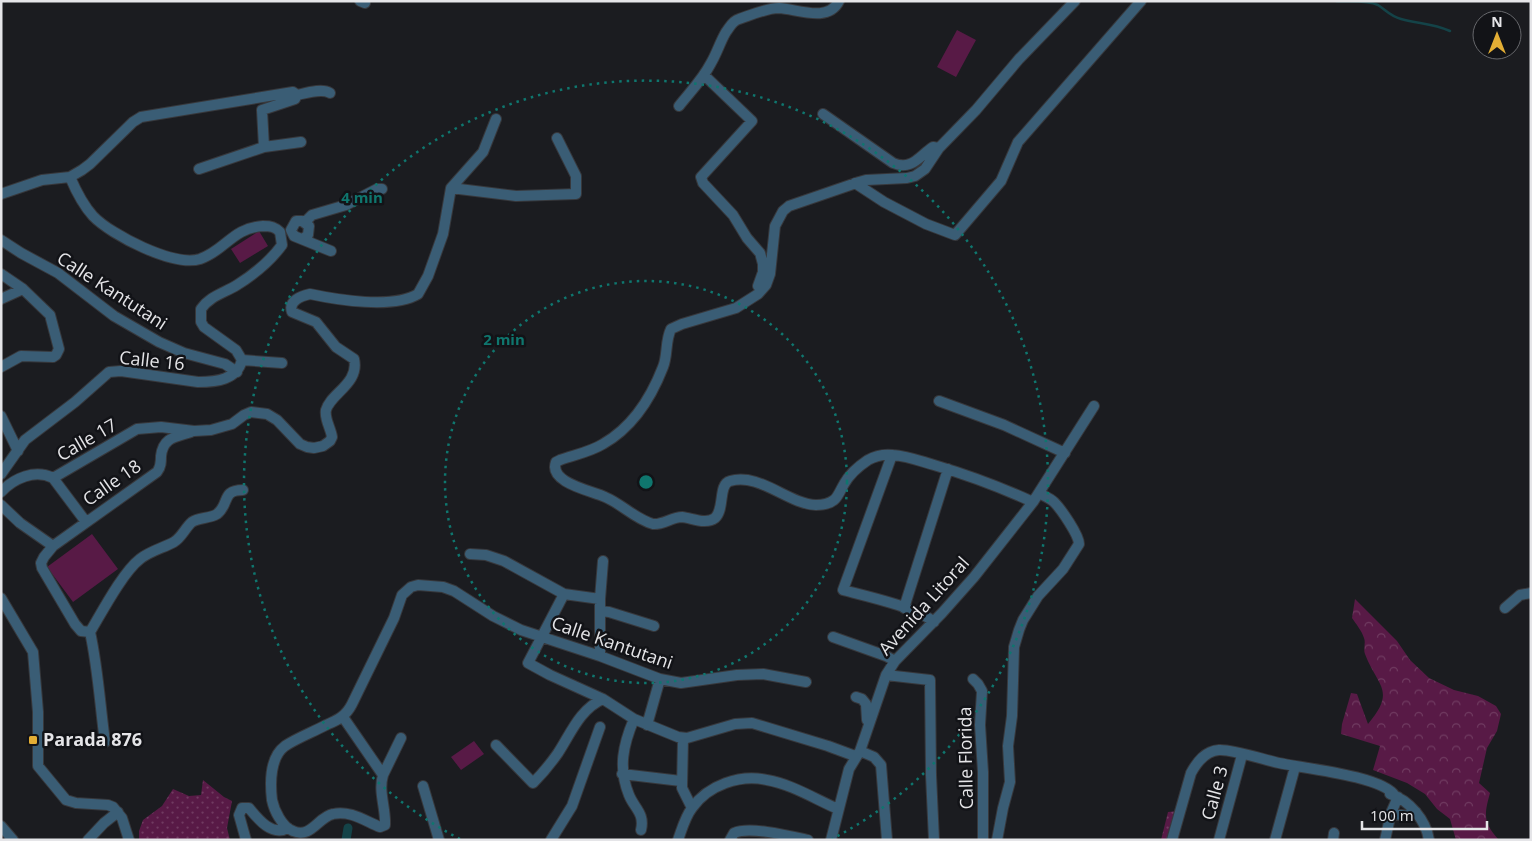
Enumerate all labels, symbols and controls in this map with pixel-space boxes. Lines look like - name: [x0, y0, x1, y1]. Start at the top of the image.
- north arrow: [1472, 10, 1522, 60]
- text: N: [1491, 12, 1503, 31]
- text: 4 min: [341, 187, 383, 207]
- street label: Calle Kantutani: [53, 246, 172, 335]
- text: 2 min: [483, 329, 525, 349]
- street label: Calle 16: [118, 345, 186, 375]
- street label: Calle 17: [52, 412, 121, 466]
- street label: Calle 18: [78, 453, 145, 511]
- centre of rings: [637, 473, 655, 491]
- street label: Avenida Litoral: [873, 551, 974, 660]
- street label: Calle Kantutani: [549, 610, 676, 674]
- street label: Calle Florida: [952, 706, 978, 810]
- place label: Parada 876: [43, 727, 142, 751]
- marker: Parada 876: [27, 734, 39, 746]
- street label: Calle 3: [1195, 763, 1233, 823]
- scale bar: [1362, 798, 1487, 830]
- text: 100 m: [1370, 805, 1414, 825]

